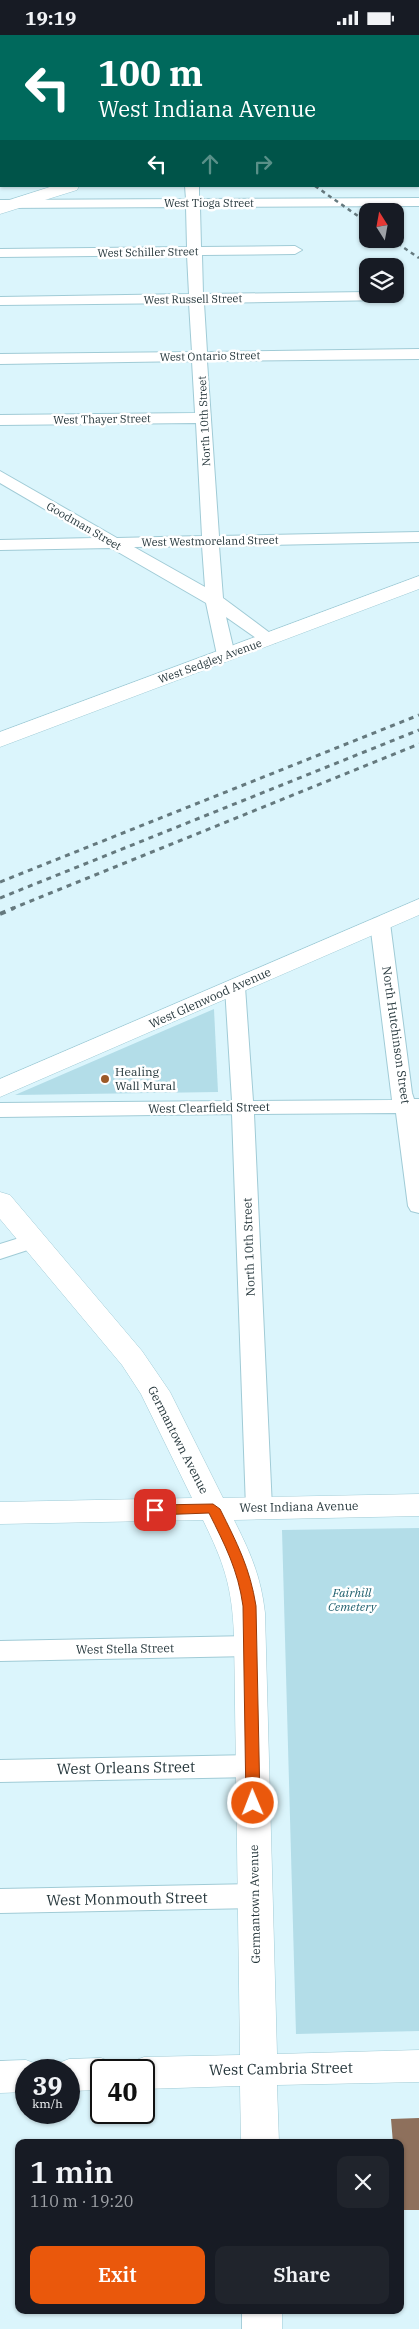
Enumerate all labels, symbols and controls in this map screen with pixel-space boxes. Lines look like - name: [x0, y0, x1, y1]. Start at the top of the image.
- text: 19:19: [25, 6, 76, 30]
- text: 100 m: [98, 50, 203, 96]
- icon: left: [15, 55, 80, 120]
- text: West Indiana Avenue: [98, 94, 316, 123]
- icon: left: [143, 150, 171, 178]
- icon: ahead: [196, 150, 224, 178]
- icon: right: [249, 150, 277, 178]
- street label: West Tioga Street: [164, 196, 254, 210]
- north arrow: [359, 203, 404, 247]
- map controls: [359, 203, 404, 303]
- street label: West Schiller Street: [97, 244, 199, 260]
- button: layers: [359, 258, 404, 303]
- street label: West Russell Street: [144, 291, 242, 307]
- street label: West Ontario Street: [160, 348, 261, 364]
- street label: North 10th Street: [195, 375, 213, 466]
- street label: West Thayer Street: [53, 411, 151, 427]
- street label: Goodman Street: [44, 499, 124, 553]
- street label: West Westmoreland Street: [141, 533, 279, 549]
- street label: West Sedgley Avenue: [156, 636, 264, 686]
- street label: West Glenwood Avenue: [147, 964, 273, 1031]
- street label: North Hutchinson Street: [379, 965, 414, 1105]
- place label: Healing Wall Mural: [115, 1064, 176, 1093]
- marker: Healing Wall Mural: [99, 1073, 111, 1085]
- street label: West Clearfield Street: [148, 1099, 270, 1116]
- street label: North 10th Street: [239, 1197, 258, 1297]
- street label: Germantown Avenue: [145, 1383, 212, 1496]
- pin: [134, 1489, 176, 1531]
- icon: arrive: [141, 1496, 169, 1524]
- street label: West Indiana Avenue: [239, 1498, 359, 1515]
- park label: Fairhill Cemetery: [328, 1585, 378, 1614]
- street label: West Stella Street: [76, 1640, 174, 1657]
- street label: West Orleans Street: [57, 1757, 195, 1778]
- position arrow: [226, 1776, 278, 1828]
- street label: Germantown Avenue: [246, 1844, 263, 1964]
- street label: West Monmouth Street: [46, 1888, 208, 1909]
- street label: West Cambria Street: [209, 2058, 353, 2079]
- speed limit sign: 40: [90, 2059, 155, 2124]
- text: 39: [32, 2069, 63, 2102]
- text: km/h: [32, 2096, 63, 2111]
- text: 1 min: [30, 2152, 113, 2191]
- button: close: [337, 2156, 389, 2208]
- text: 110 m · 19:20: [30, 2191, 133, 2211]
- button: Exit: [30, 2246, 205, 2304]
- button: Share: [215, 2246, 389, 2304]

